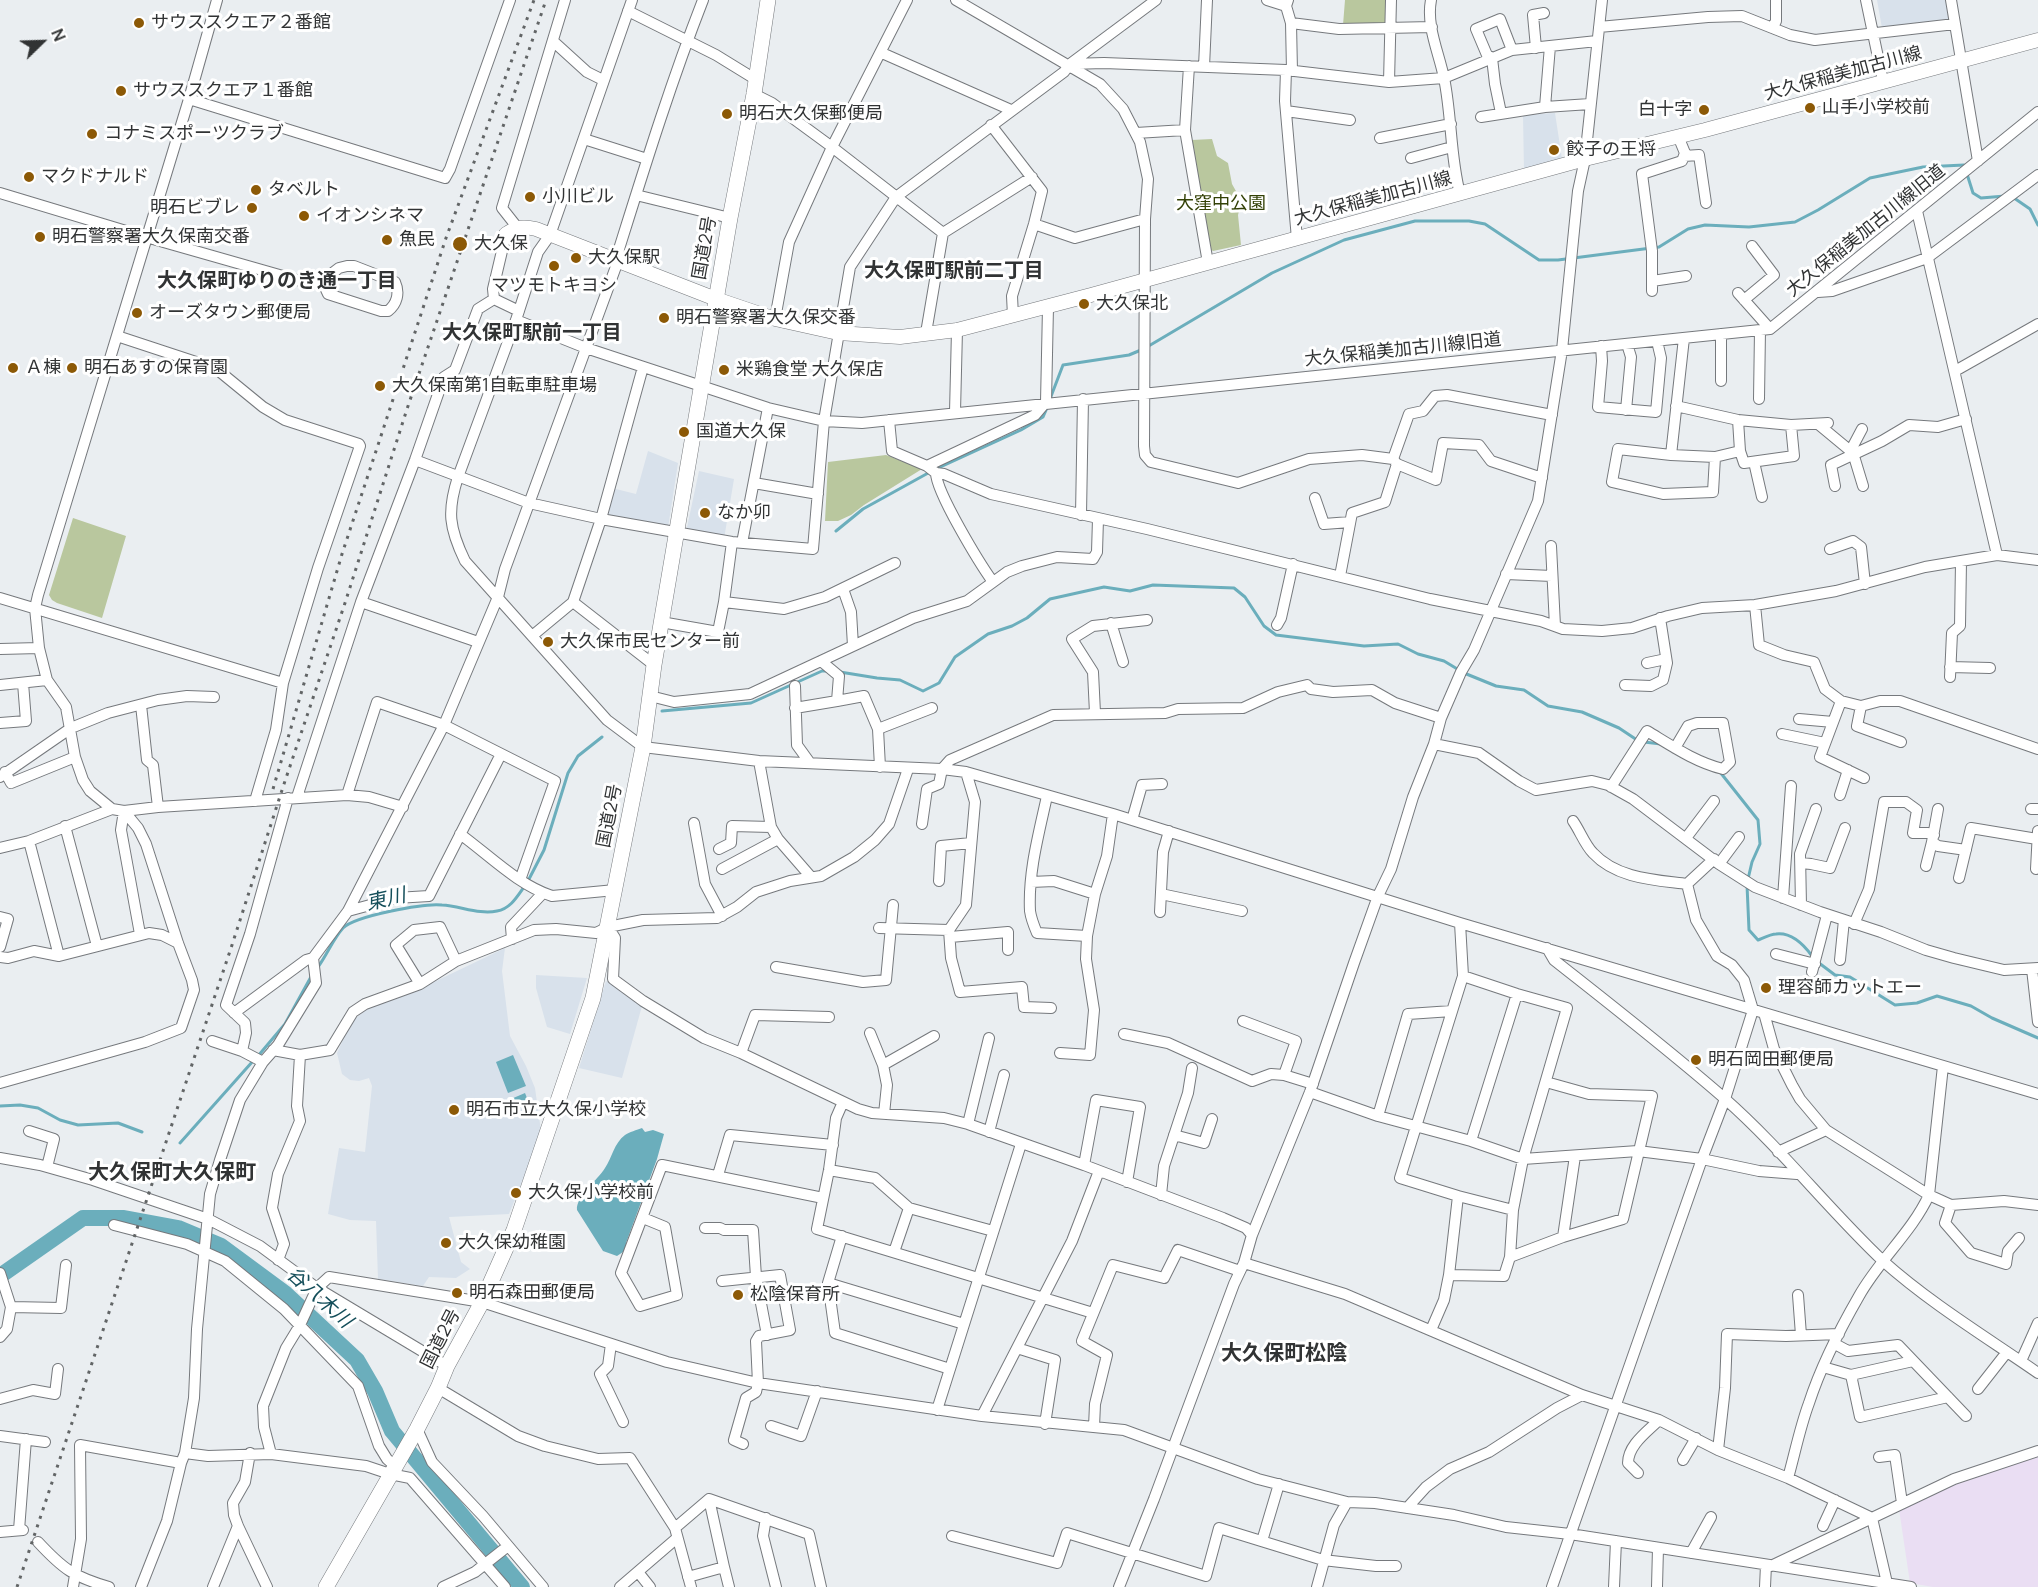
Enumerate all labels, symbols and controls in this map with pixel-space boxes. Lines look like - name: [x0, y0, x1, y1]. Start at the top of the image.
- north arrow: [12, 12, 72, 72]
- place label: サウススクエア２番館: [151, 12, 331, 34]
- marker: サウススクエア２番館: [132, 16, 146, 30]
- text: N: [46, 25, 71, 45]
- street label: 大久保稲美加古川線: [1762, 43, 1924, 105]
- place label: サウススクエア１番館: [133, 80, 313, 102]
- marker: サウススクエア１番館: [114, 84, 128, 98]
- place label: 山手小学校前: [1822, 97, 1930, 119]
- place label: 白十字: [1638, 99, 1692, 121]
- marker: 山手小学校前: [1803, 101, 1817, 115]
- place label: 明石大久保郵便局: [739, 103, 883, 125]
- marker: 白十字: [1697, 103, 1711, 117]
- marker: 明石大久保郵便局: [720, 107, 734, 121]
- place label: コナミスポーツクラブ: [104, 123, 284, 145]
- marker: コナミスポーツクラブ: [85, 127, 99, 141]
- place label: 餃子の王将: [1566, 139, 1656, 161]
- marker: 餃子の王将: [1547, 143, 1561, 157]
- street label: 大久保稲美加古川線旧道: [1782, 160, 1950, 302]
- place label: マクドナルド: [41, 166, 149, 188]
- street label: 大久保稲美加古川線: [1292, 168, 1454, 230]
- marker: マクドナルド: [22, 170, 36, 184]
- place label: タベルト: [268, 179, 340, 201]
- marker: タベルト: [249, 183, 263, 197]
- place label: 小川ビル: [542, 186, 614, 208]
- marker: 小川ビル: [523, 190, 537, 204]
- park label: 大窪中公園: [1176, 193, 1266, 215]
- place label: 明石ビブレ: [150, 197, 240, 219]
- marker: 明石ビブレ: [245, 201, 259, 215]
- place label: イオンシネマ: [316, 205, 424, 227]
- marker: イオンシネマ: [297, 209, 311, 223]
- street label: 国道2号: [689, 214, 721, 282]
- place label: 明石警察署大久保南交番: [52, 226, 250, 248]
- place label: 魚民: [399, 229, 435, 251]
- marker: 明石警察署大久保南交番: [33, 230, 47, 244]
- marker: 魚民: [380, 233, 394, 247]
- place label: 大久保: [474, 233, 528, 255]
- marker: 大久保: [451, 235, 469, 253]
- place label: 大久保駅: [588, 247, 660, 269]
- marker: 大久保駅: [569, 251, 583, 265]
- marker: マツモトキヨシ: [547, 259, 561, 273]
- district label: 大久保町駅前二丁目: [864, 259, 1044, 283]
- district label: 大久保町ゆりのき通一丁目: [157, 269, 397, 293]
- place label: マツモトキヨシ: [491, 275, 617, 297]
- place label: 大久保北: [1096, 293, 1168, 315]
- marker: 大久保北: [1077, 297, 1091, 311]
- place label: オーズタウン郵便局: [149, 302, 311, 324]
- marker: オーズタウン郵便局: [130, 306, 144, 320]
- place label: 明石警察署大久保交番: [676, 307, 856, 329]
- marker: 明石警察署大久保交番: [657, 311, 671, 325]
- district label: 大久保町駅前一丁目: [442, 321, 622, 345]
- street label: 大久保稲美加古川線旧道: [1303, 329, 1503, 371]
- place label: Ａ棟: [25, 357, 61, 379]
- place label: 明石あすの保育園: [84, 357, 228, 379]
- place label: 米鶏食堂 大久保店: [736, 359, 884, 381]
- marker: Ａ棟: [6, 361, 20, 375]
- marker: 明石あすの保育園: [65, 361, 79, 375]
- marker: 米鶏食堂 大久保店: [717, 363, 731, 377]
- place label: 大久保南第1自転車駐車場: [392, 375, 597, 397]
- marker: 大久保南第1自転車駐車場: [373, 379, 387, 393]
- place label: 国道大久保: [696, 421, 786, 443]
- marker: 国道大久保: [677, 425, 691, 439]
- place label: なか卯: [717, 502, 771, 524]
- marker: なか卯: [698, 506, 712, 520]
- place label: 大久保市民センター前: [560, 631, 740, 653]
- marker: 大久保市民センター前: [541, 635, 555, 649]
- street label: 国道2号: [593, 782, 627, 850]
- water label: 東川: [364, 884, 408, 916]
- place label: 理容師カットエー: [1778, 977, 1922, 999]
- marker: 理容師カットエー: [1759, 981, 1773, 995]
- place label: 明石岡田郵便局: [1708, 1049, 1834, 1071]
- marker: 明石岡田郵便局: [1689, 1053, 1703, 1067]
- place label: 明石市立大久保小学校: [466, 1099, 646, 1121]
- marker: 明石市立大久保小学校: [447, 1103, 461, 1117]
- district label: 大久保町大久保町: [88, 1160, 256, 1186]
- place label: 大久保小学校前: [528, 1182, 654, 1204]
- marker: 大久保小学校前: [509, 1186, 523, 1200]
- place label: 大久保幼稚園: [458, 1232, 566, 1254]
- marker: 大久保幼稚園: [439, 1236, 453, 1250]
- water label: 谷八木川: [281, 1262, 357, 1334]
- place label: 明石森田郵便局: [469, 1282, 595, 1304]
- place label: 松陰保育所: [750, 1284, 840, 1306]
- marker: 明石森田郵便局: [450, 1286, 464, 1300]
- marker: 松陰保育所: [731, 1288, 745, 1302]
- street label: 国道2号: [417, 1305, 465, 1373]
- district label: 大久保町松陰: [1221, 1341, 1347, 1367]

